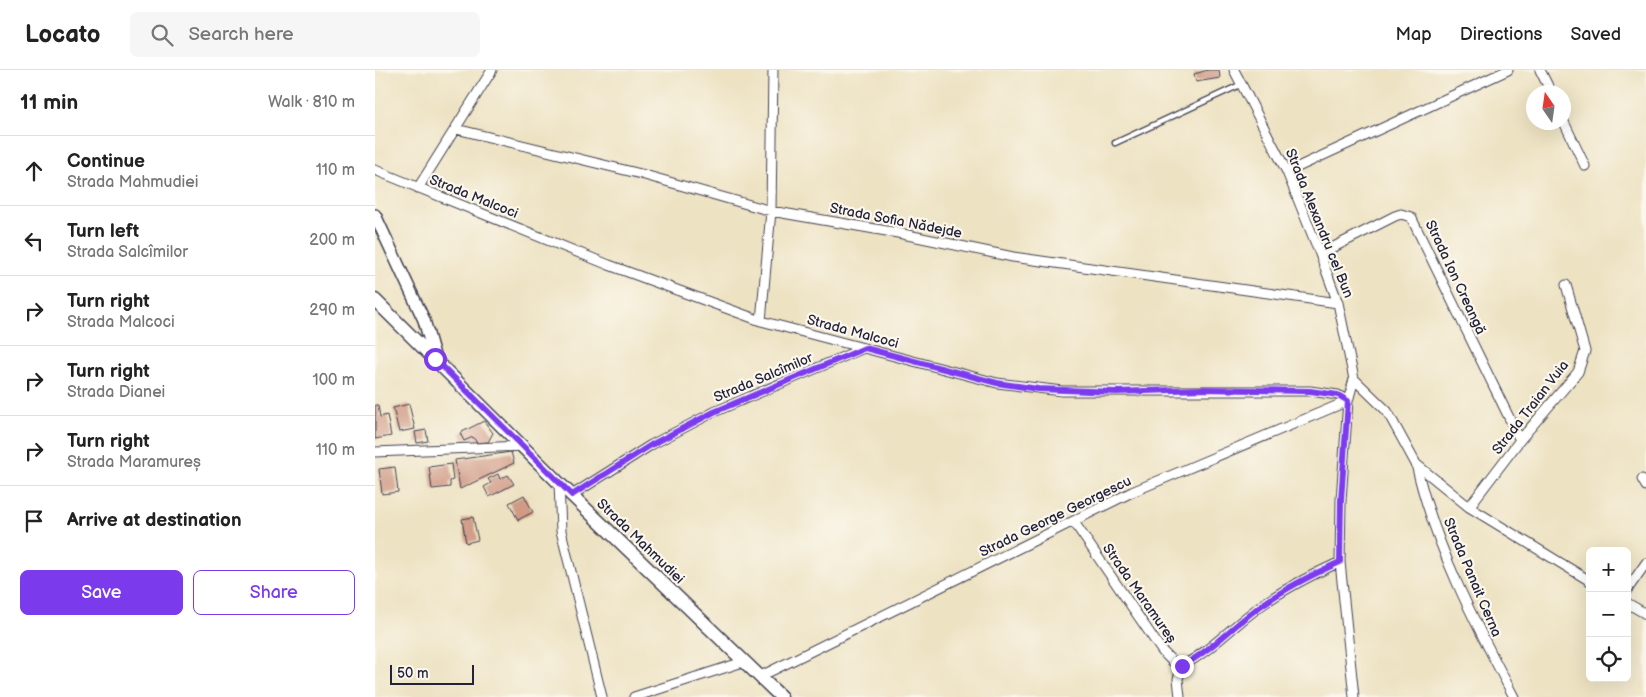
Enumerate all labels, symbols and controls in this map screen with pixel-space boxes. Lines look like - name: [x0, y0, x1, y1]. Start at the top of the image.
- search box: [130, 12, 480, 57]
- text: Locato: [25, 20, 100, 49]
- icon: search: [148, 21, 176, 49]
- text: Search here: [188, 23, 294, 46]
- text: Map: [1396, 24, 1432, 45]
- text: Directions: [1460, 24, 1542, 45]
- text: Saved: [1570, 24, 1621, 45]
- north arrow: [1526, 85, 1571, 130]
- text: 11 min: [20, 90, 78, 115]
- text: Walk · 810 m: [268, 93, 355, 112]
- street label: Strada Alexandru cel Bun: [1282, 146, 1357, 300]
- text: Continue: [67, 150, 145, 173]
- icon: ahead: [20, 157, 48, 185]
- text: 110 m: [316, 161, 355, 180]
- street label: Strada Malcoci: [427, 171, 521, 222]
- text: Strada Mahmudiei: [67, 173, 199, 192]
- street label: Strada Sofia Nădejde: [828, 199, 963, 242]
- street label: Strada Ion Creangă: [1422, 217, 1489, 337]
- text: Turn left: [67, 220, 139, 243]
- icon: left: [20, 227, 48, 255]
- text: 200 m: [309, 231, 355, 250]
- text: Strada Salcîmilor: [67, 243, 188, 262]
- text: Turn right: [67, 290, 150, 313]
- icon: right: [20, 297, 48, 325]
- text: 290 m: [309, 301, 355, 320]
- street label: Strada Malcoci: [805, 311, 901, 352]
- text: Strada Malcoci: [67, 313, 175, 332]
- route start: [424, 348, 447, 371]
- street label: Strada Salcîmilor: [711, 349, 816, 406]
- street label: Strada Traian Vuia: [1488, 357, 1572, 458]
- text: Turn right: [67, 360, 150, 383]
- icon: right: [20, 367, 48, 395]
- text: 100 m: [312, 371, 355, 390]
- text: Strada Dianei: [67, 383, 165, 402]
- text: Turn right: [67, 430, 150, 453]
- icon: right: [20, 437, 48, 465]
- text: 110 m: [316, 441, 355, 460]
- text: Strada Maramureș: [67, 453, 201, 472]
- street label: Strada George Georgescu: [976, 472, 1134, 561]
- street label: Strada Mahmudiei: [593, 495, 688, 587]
- icon: arrive: [20, 507, 48, 535]
- text: Arrive at destination: [67, 509, 242, 532]
- street label: Strada Panait Cerna: [1440, 515, 1505, 639]
- street label: Strada Maramureș: [1099, 540, 1180, 646]
- map controls: [1586, 547, 1631, 682]
- button: +: [1586, 547, 1631, 592]
- button: Save: [20, 570, 183, 615]
- button: Share: [193, 570, 355, 615]
- button: −: [1586, 592, 1631, 637]
- button: locate: [1586, 637, 1631, 682]
- route end: [1171, 655, 1194, 678]
- scale bar: [390, 662, 474, 685]
- text: 50 m: [397, 665, 429, 682]

